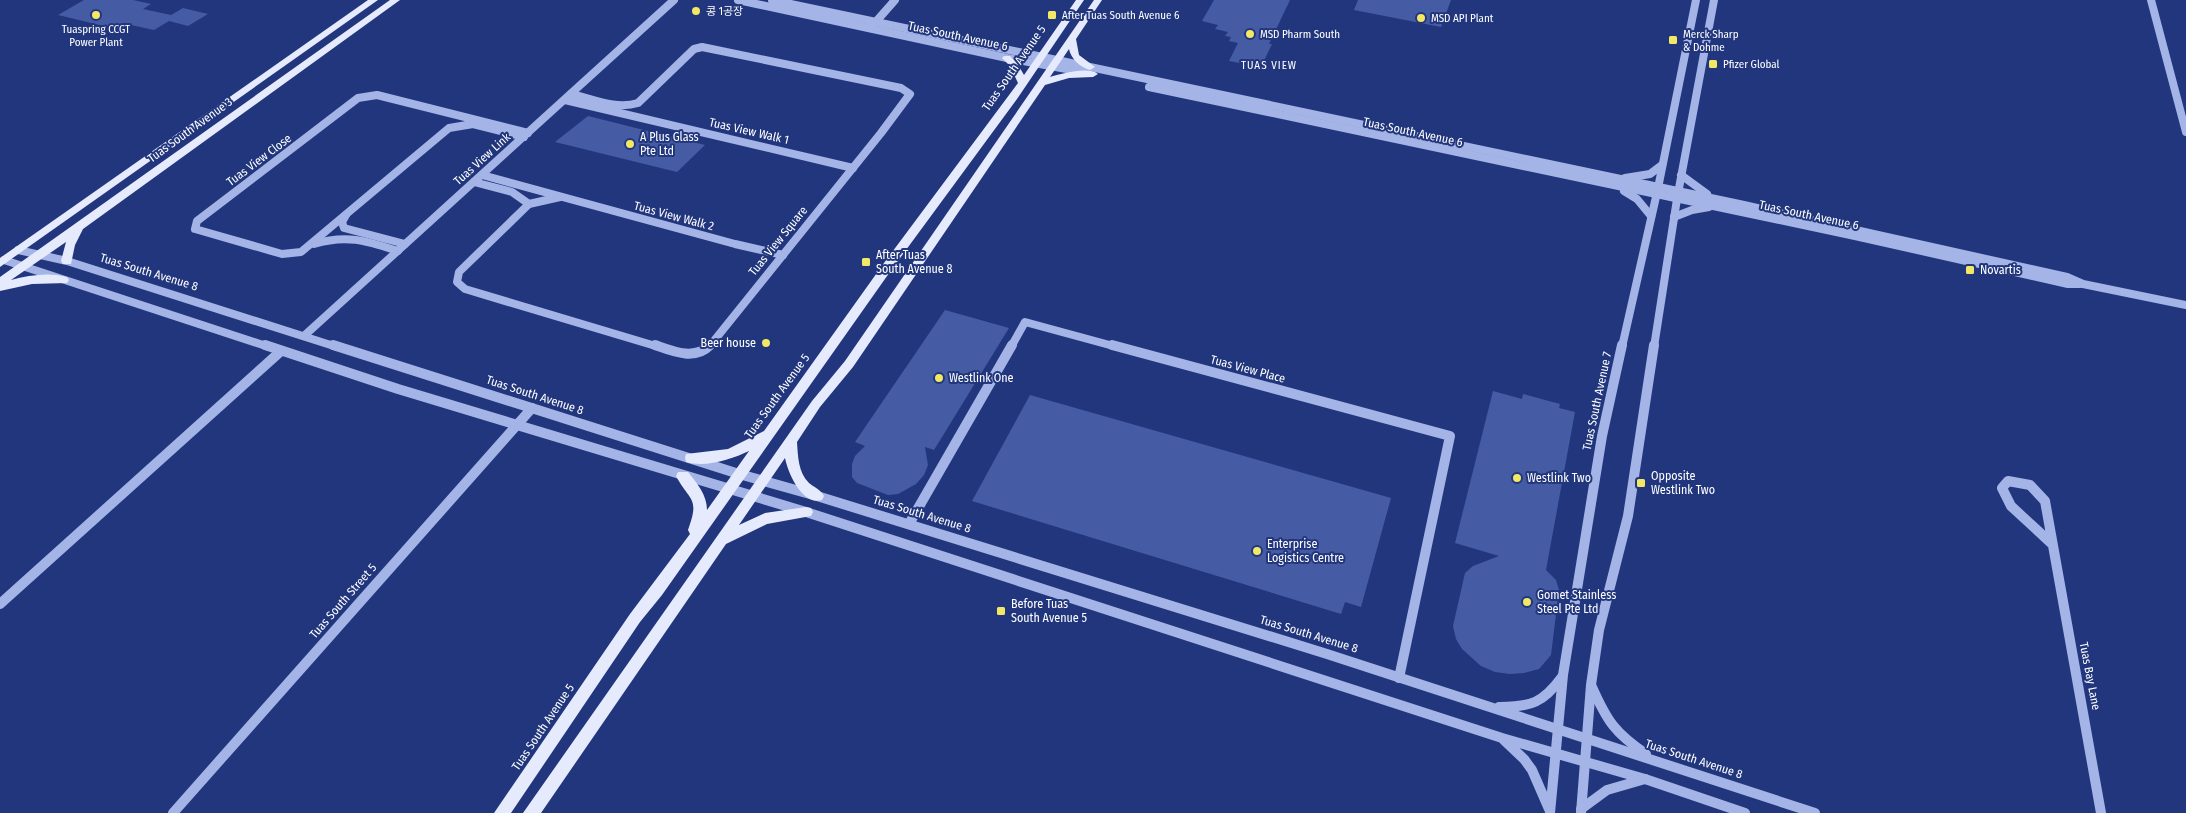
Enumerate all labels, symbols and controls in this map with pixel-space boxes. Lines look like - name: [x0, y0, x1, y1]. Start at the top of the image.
- marker: 콩 1공장: [690, 5, 702, 17]
- place label: 콩 1공장: [706, 5, 743, 18]
- marker: Tuaspring CCGT Power Plant: [90, 9, 102, 21]
- marker: After Tuas South Avenue 6: [1046, 9, 1058, 21]
- place label: After Tuas South Avenue 6: [1062, 9, 1180, 22]
- marker: MSD API Plant: [1415, 12, 1427, 24]
- place label: MSD API Plant: [1431, 12, 1494, 25]
- street label: Tuas South Avenue 6: [907, 19, 1009, 53]
- street label: Tuas South Avenue 5: [979, 22, 1049, 113]
- place label: Tuaspring CCGT Power Plant: [62, 23, 131, 49]
- marker: MSD Pharm South: [1244, 28, 1256, 40]
- place label: MSD Pharm South: [1260, 28, 1340, 41]
- place label: Merck Sharp & Dohme: [1683, 28, 1739, 54]
- marker: Merck Sharp & Dohme: [1667, 34, 1679, 46]
- marker: Pfizer Global: [1707, 58, 1719, 70]
- place label: Pfizer Global: [1723, 58, 1780, 71]
- district label: TUAS VIEW: [1241, 59, 1297, 72]
- street label: Tuas South Avenue 3: [145, 95, 235, 165]
- street label: Tuas View Walk 1: [708, 115, 790, 147]
- street label: Tuas South Avenue 6: [1362, 115, 1464, 149]
- street label: Tuas View Link: [451, 130, 513, 188]
- place label: A Plus Glass Pte Ltd: [640, 130, 699, 158]
- street label: Tuas View Close: [224, 131, 294, 189]
- marker: A Plus Glass Pte Ltd: [624, 138, 636, 150]
- street label: Tuas South Avenue 6: [1758, 198, 1860, 232]
- street label: Tuas View Walk 2: [633, 199, 715, 233]
- street label: Tuas View Square: [746, 203, 810, 278]
- place label: After Tuas South Avenue 8: [876, 248, 953, 276]
- street label: Tuas South Avenue 8: [98, 250, 200, 294]
- marker: After Tuas South Avenue 8: [860, 256, 872, 268]
- place label: Novartis: [1980, 263, 2021, 277]
- marker: Novartis: [1964, 264, 1976, 276]
- place label: Beer house: [701, 336, 756, 350]
- marker: Beer house: [760, 337, 772, 349]
- street label: Tuas South Avenue 7: [1580, 350, 1614, 452]
- street label: Tuas South Avenue 5: [742, 351, 813, 441]
- street label: Tuas View Place: [1209, 352, 1287, 386]
- place label: Westlink One: [949, 371, 1014, 385]
- marker: Westlink One: [933, 372, 945, 384]
- street label: Tuas South Avenue 8: [485, 373, 585, 417]
- place label: Opposite Westlink Two: [1651, 469, 1715, 497]
- place label: Westlink Two: [1527, 471, 1591, 485]
- marker: Westlink Two: [1511, 472, 1523, 484]
- marker: Opposite Westlink Two: [1635, 477, 1647, 489]
- street label: Tuas South Avenue 8: [871, 492, 973, 536]
- place label: Enterprise Logistics Centre: [1267, 537, 1344, 565]
- marker: Enterprise Logistics Centre: [1251, 545, 1263, 557]
- street label: Tuas South Street 5: [307, 560, 380, 641]
- place label: Gomet Stainless Steel Pte Ltd: [1537, 588, 1616, 616]
- marker: Gomet Stainless Steel Pte Ltd: [1521, 596, 1533, 608]
- place label: Before Tuas South Avenue 5: [1011, 597, 1087, 625]
- marker: Before Tuas South Avenue 5: [995, 605, 1007, 617]
- street label: Tuas South Avenue 8: [1258, 612, 1360, 656]
- street label: Tuas Bay Lane: [2077, 641, 2103, 711]
- street label: Tuas South Avenue 5: [509, 681, 577, 773]
- street label: Tuas South Avenue 8: [1644, 737, 1744, 781]

